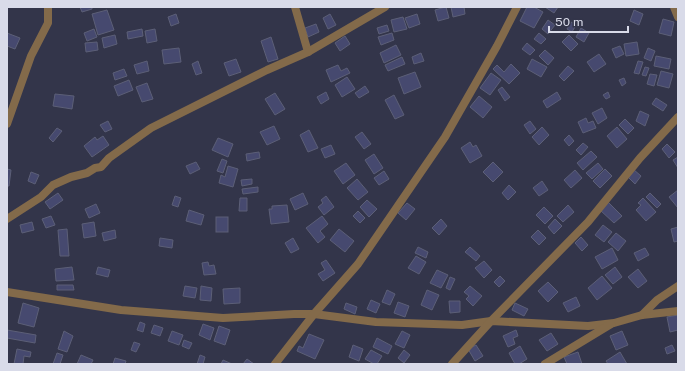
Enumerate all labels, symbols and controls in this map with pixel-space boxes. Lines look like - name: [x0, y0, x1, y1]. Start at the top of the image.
- scale bar: [549, 8, 628, 34]
- text: 50 m: [555, 15, 583, 29]

